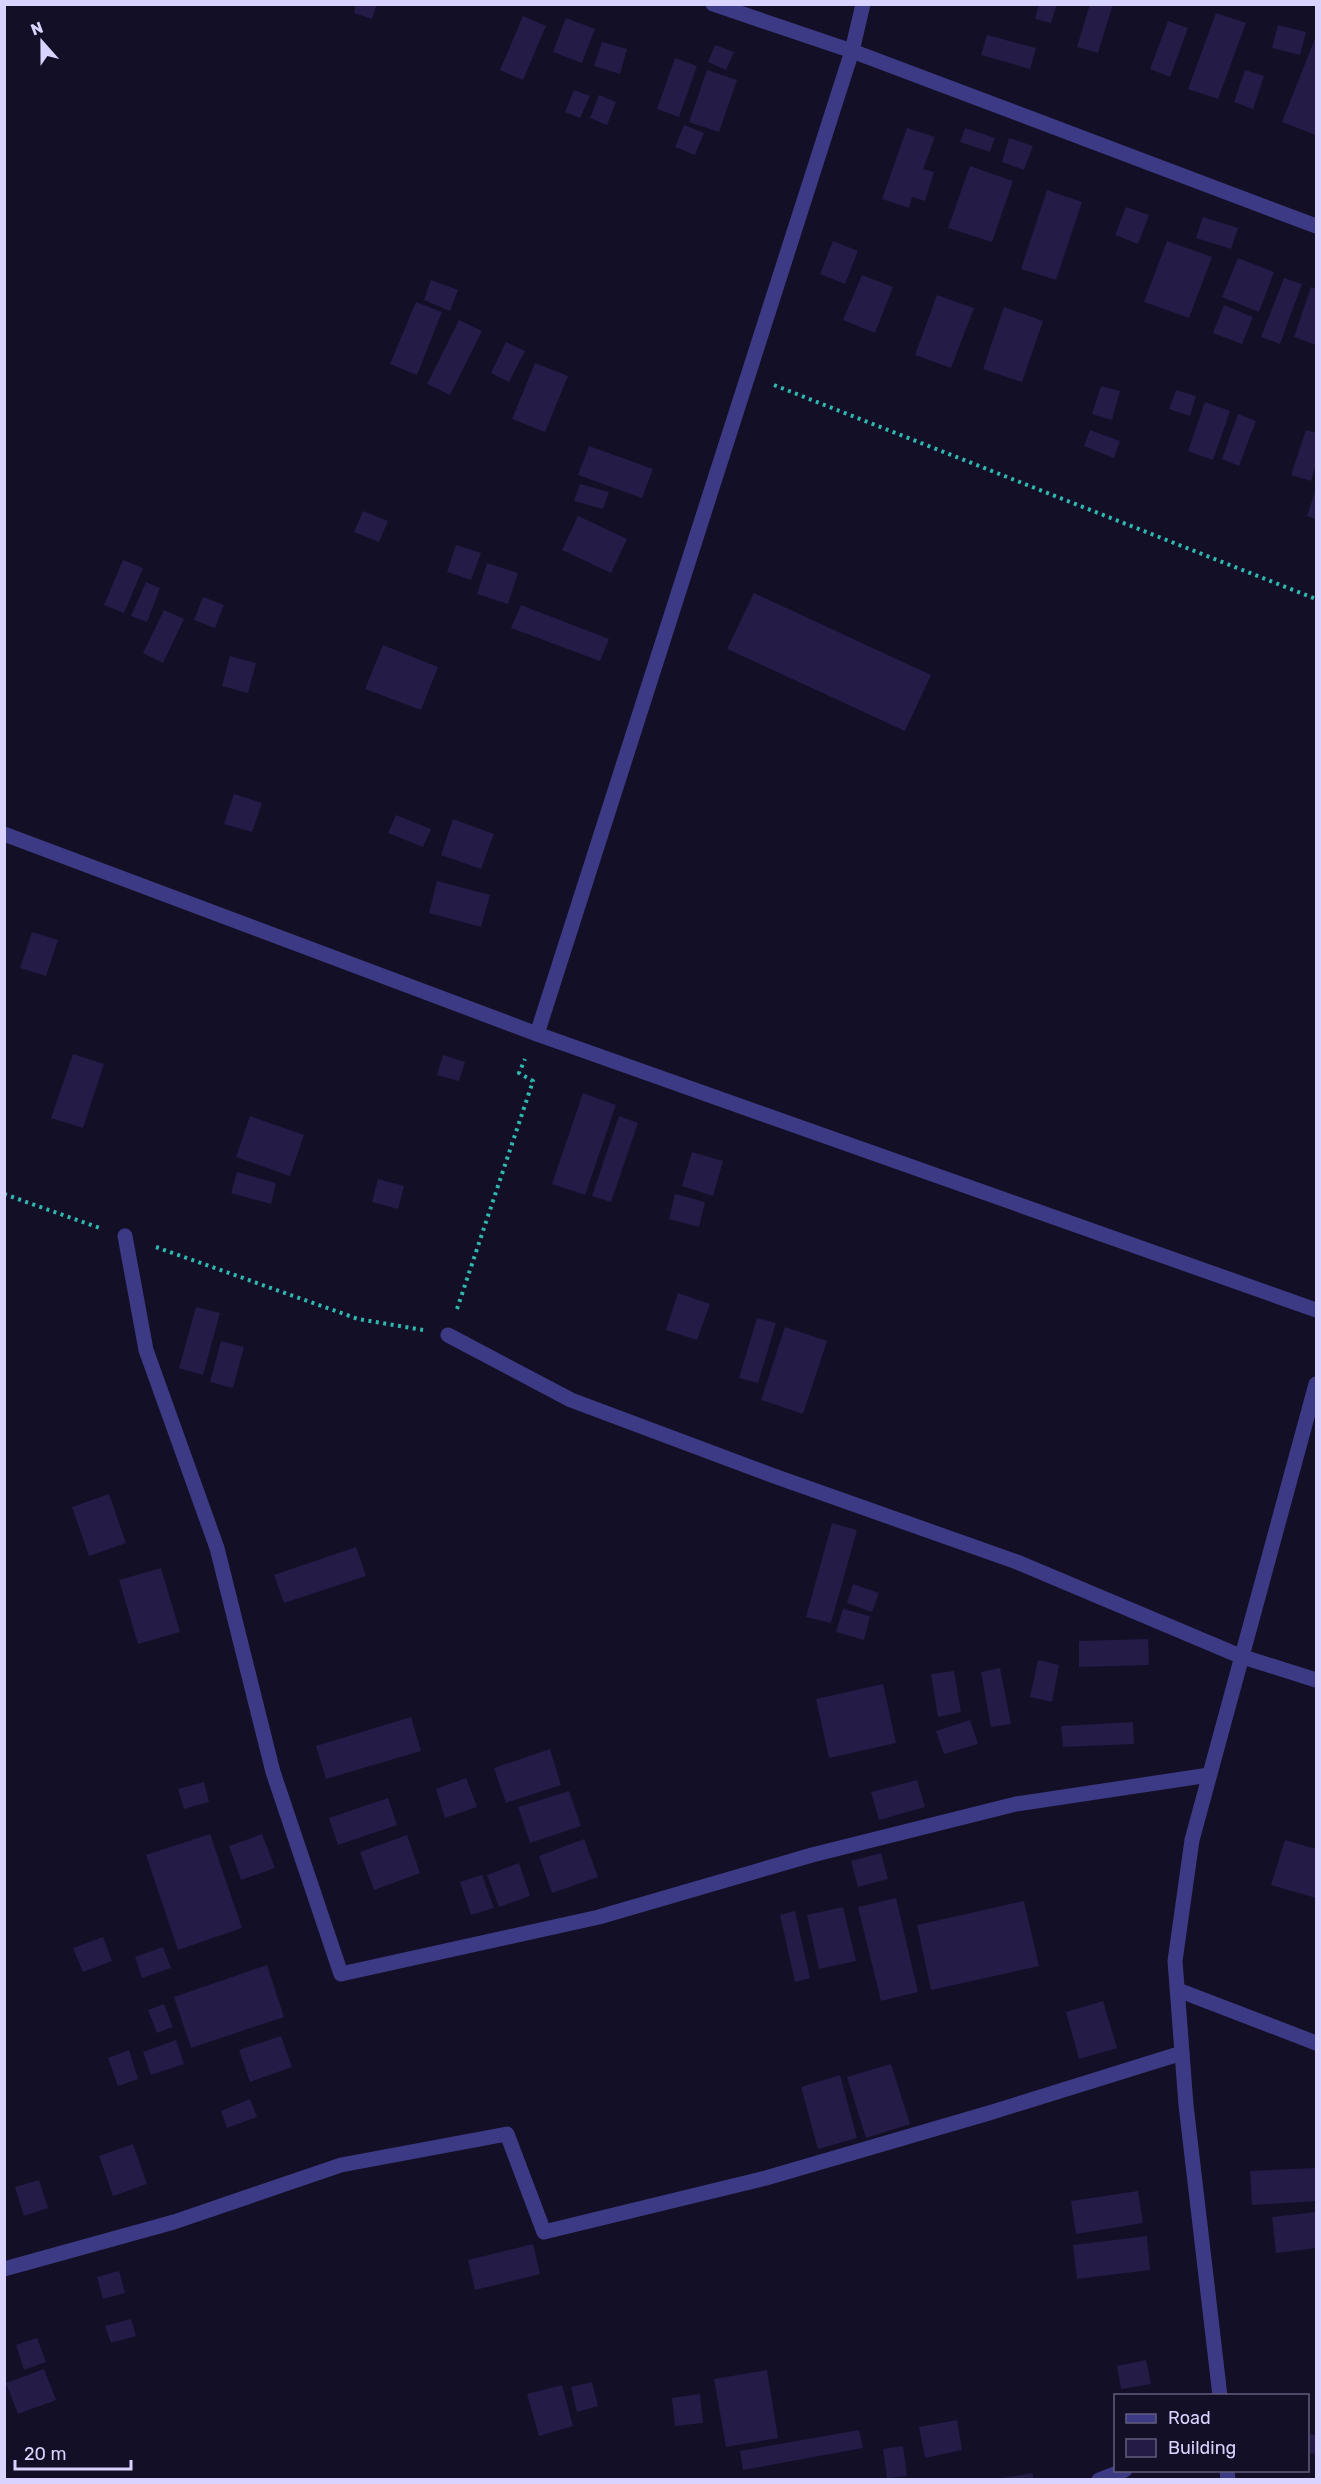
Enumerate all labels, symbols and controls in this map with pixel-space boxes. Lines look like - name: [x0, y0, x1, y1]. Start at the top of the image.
- north arrow: [12, 12, 72, 72]
- text: N: [28, 18, 46, 39]
- legend: [1114, 2394, 1309, 2472]
- text: Road: [1168, 2407, 1211, 2429]
- scale bar: [15, 2433, 130, 2471]
- text: Building: [1168, 2437, 1236, 2459]
- text: 20 m: [24, 2443, 66, 2465]

